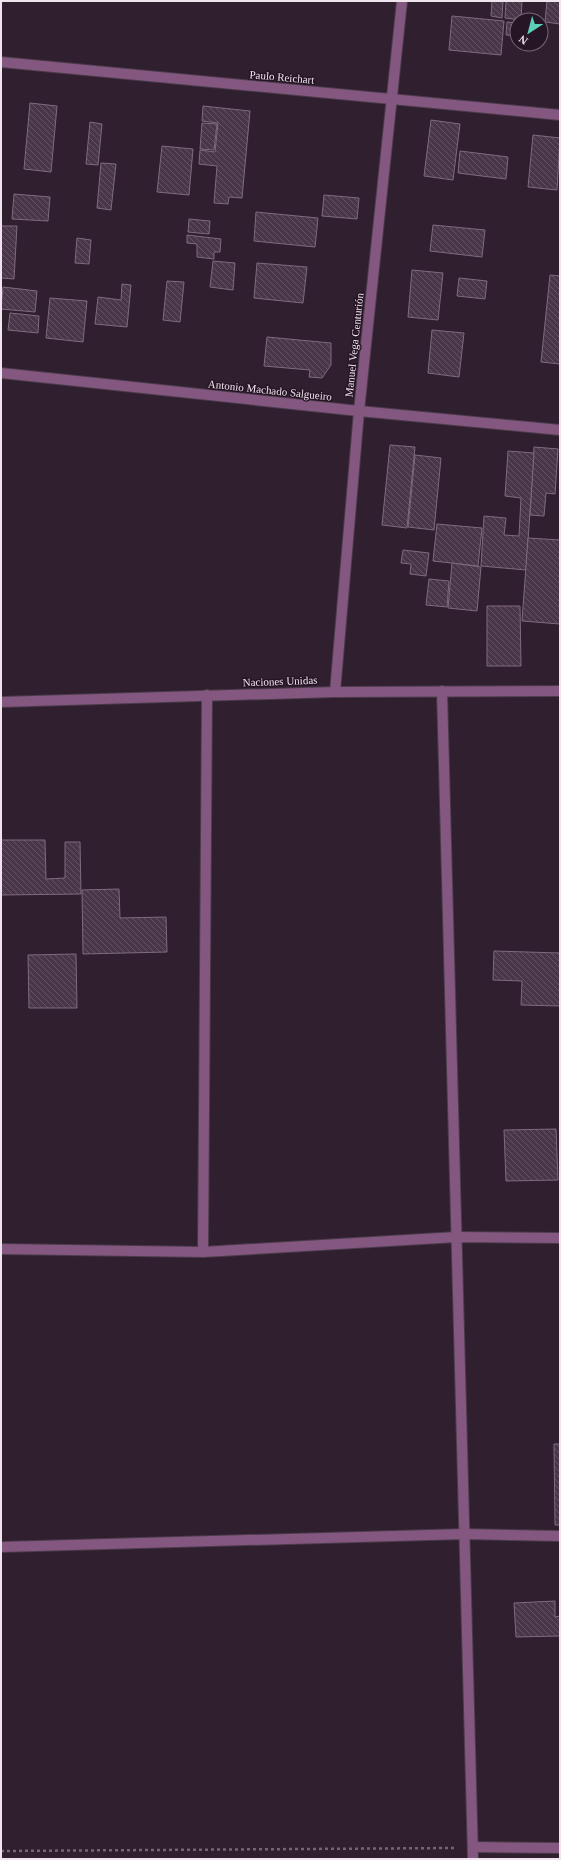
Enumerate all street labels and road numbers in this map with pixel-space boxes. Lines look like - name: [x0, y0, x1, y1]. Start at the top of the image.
- street label: Paulo Reichart: [249, 68, 315, 86]
- street label: Manuel Vega Centurión: [343, 292, 366, 398]
- street label: Antonio Machado Salgueiro: [207, 378, 333, 403]
- street label: Naciones Unidas: [242, 674, 318, 688]

